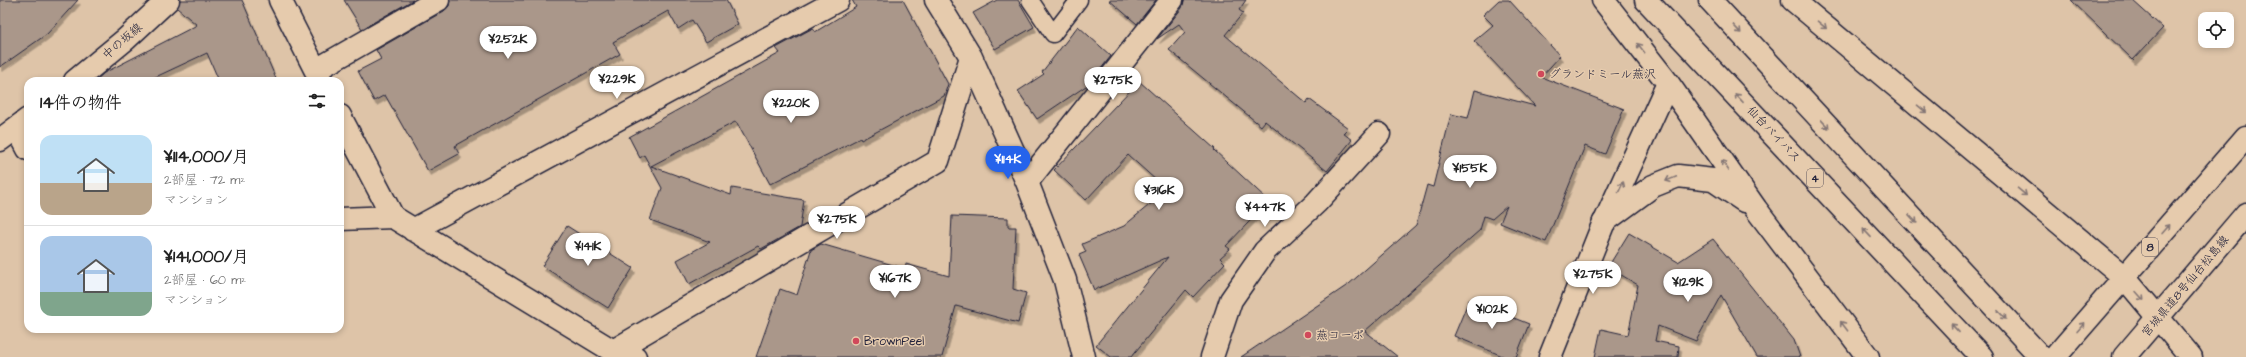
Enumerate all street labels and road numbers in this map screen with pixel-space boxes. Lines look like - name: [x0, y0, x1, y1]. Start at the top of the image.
- street label: 中の坂線: [99, 19, 146, 64]
- street label: 仙台バイパス: [1743, 102, 1804, 166]
- road number: 4: [1807, 169, 1823, 187]
- street label: 宮城県道8号仙台松島線: [2138, 232, 2233, 341]
- road number: 8: [2142, 238, 2158, 256]

